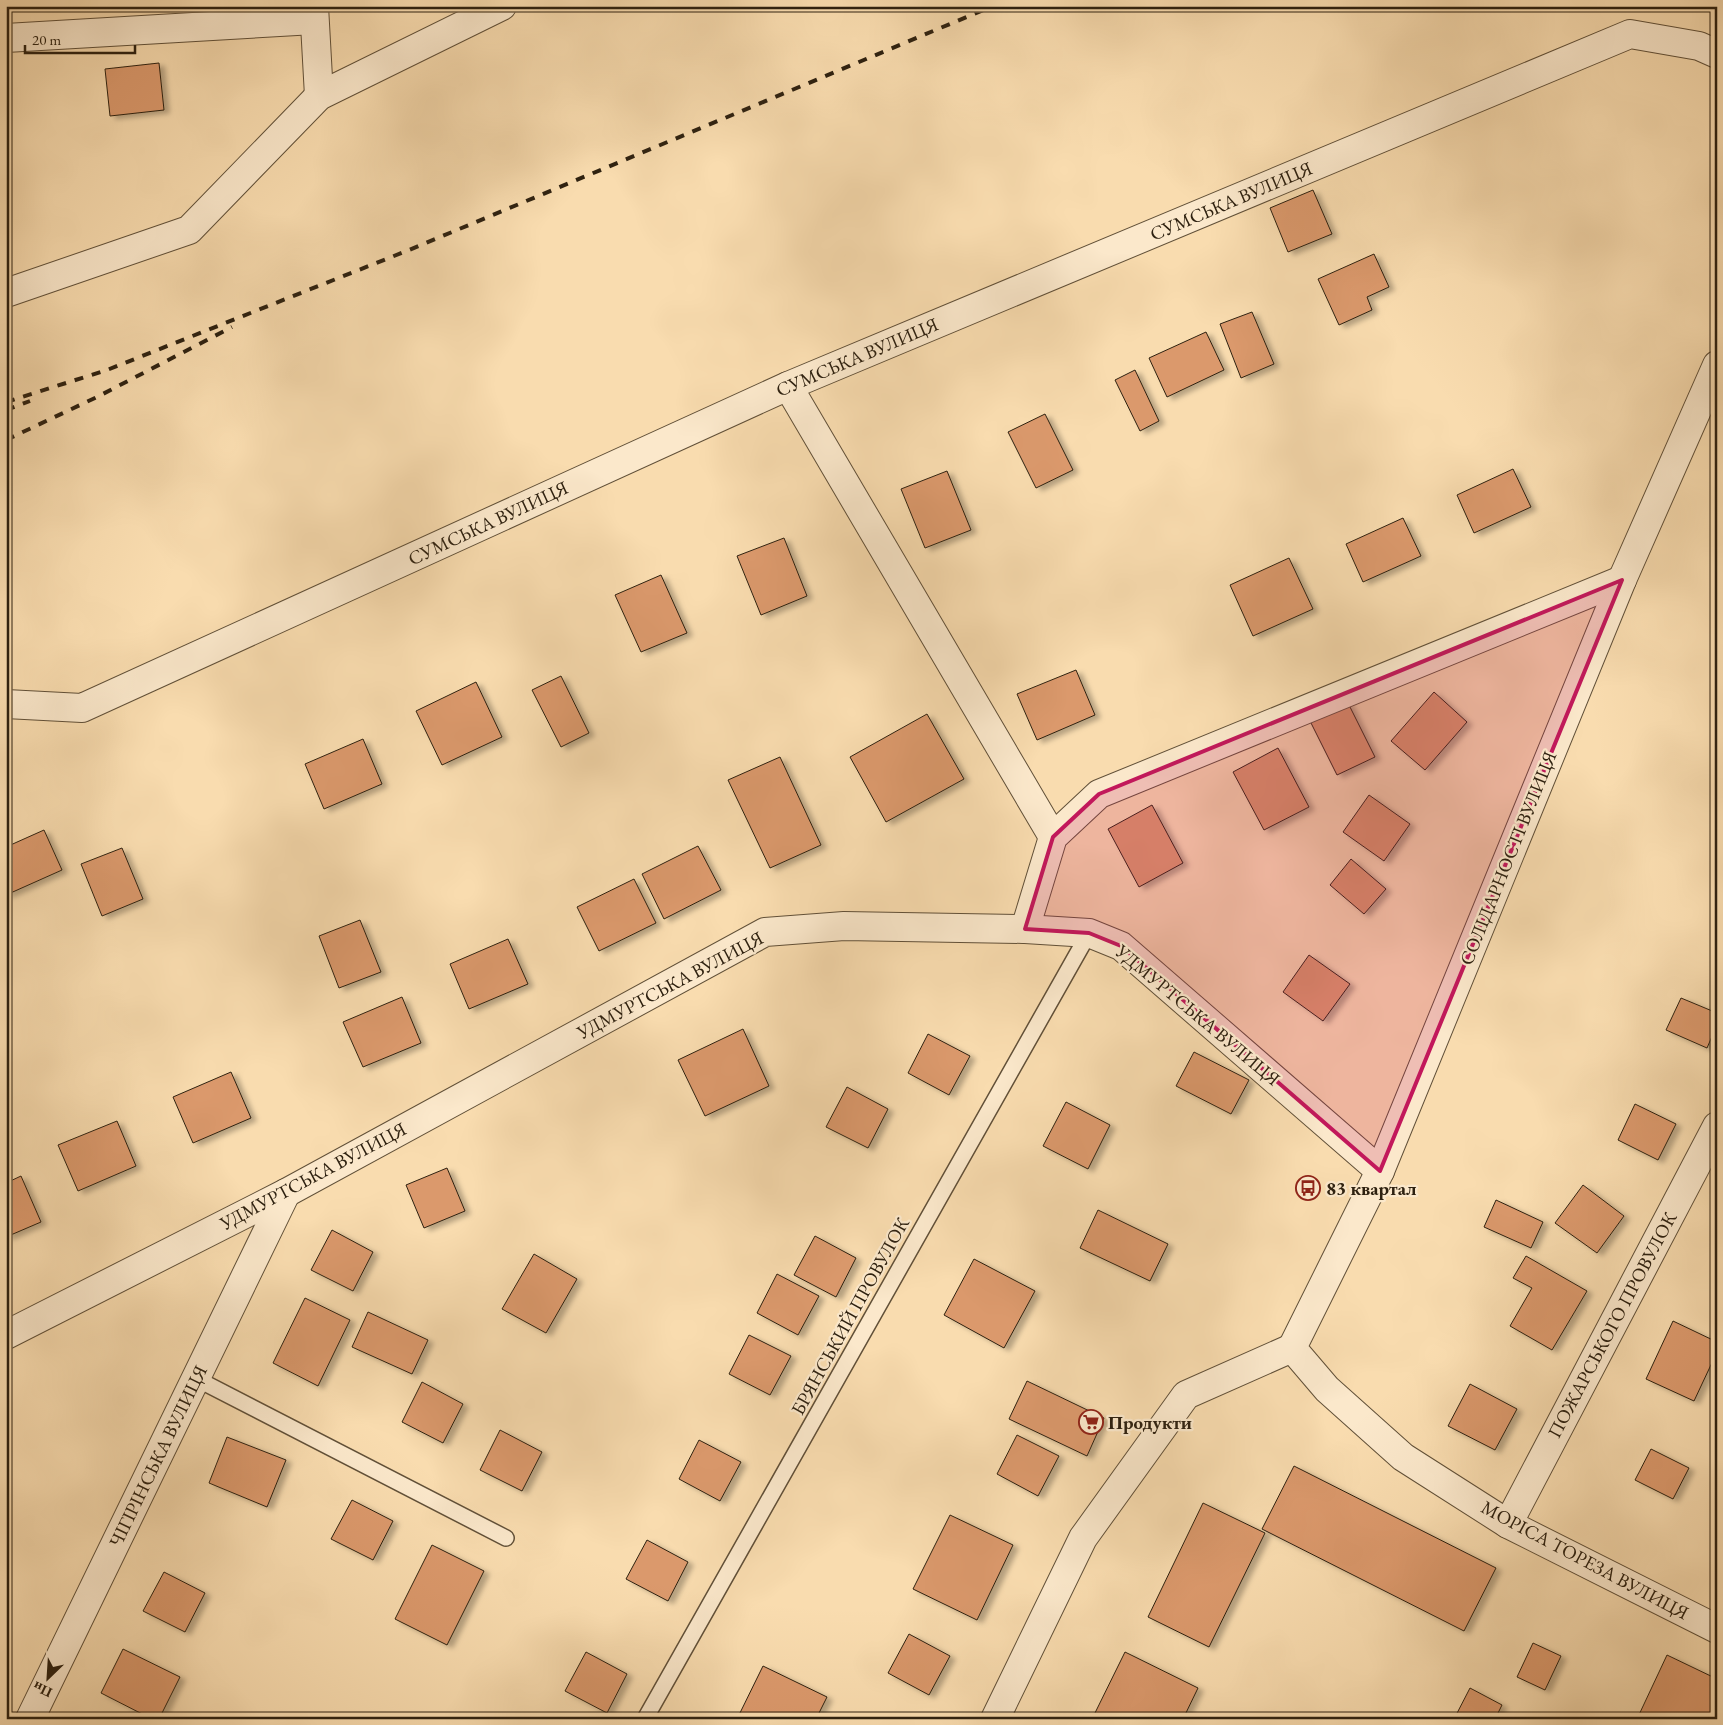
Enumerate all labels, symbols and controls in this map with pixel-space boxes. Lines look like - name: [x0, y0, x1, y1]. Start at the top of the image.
- scale bar: [25, 22, 135, 54]
- text: 20 m: [32, 30, 61, 49]
- street label: СУМСЬКА ВУЛИЦЯ: [1146, 155, 1316, 247]
- street label: СУМСЬКА ВУЛИЦЯ: [772, 311, 942, 403]
- street label: СУМСЬКА ВУЛИЦЯ: [404, 475, 572, 571]
- street label: СОЛІДАРНОСТІ ВУЛИЦЯ: [1454, 747, 1563, 969]
- street label: УДМУРТСЬКА ВУЛИЦЯ: [572, 925, 768, 1045]
- street label: УДМУРТСЬКА ВУЛИЦЯ: [1110, 938, 1286, 1091]
- street label: УДМУРТСЬКА ВУЛИЦЯ: [215, 1116, 411, 1236]
- bus stop icon: 83 квартал: [1295, 1175, 1321, 1201]
- place label: 83 квартал: [1326, 1176, 1417, 1201]
- street label: ПОЖАРСЬКОГО ПРОВУЛОК: [1542, 1207, 1683, 1442]
- street label: БРЯНСЬКИЙ ПРОВУЛОК: [785, 1212, 915, 1419]
- street label: ЧIГIРIНСЬКА ВУЛИЦЯ: [103, 1361, 213, 1551]
- supermarket icon: Продукти: [1078, 1409, 1104, 1435]
- place label: Продукти: [1108, 1410, 1192, 1435]
- street label: МОРІСА ТОРЕЗА ВУЛИЦЯ: [1477, 1495, 1693, 1626]
- north arrow: [22, 1652, 72, 1702]
- text: Пн: [30, 1678, 55, 1702]

